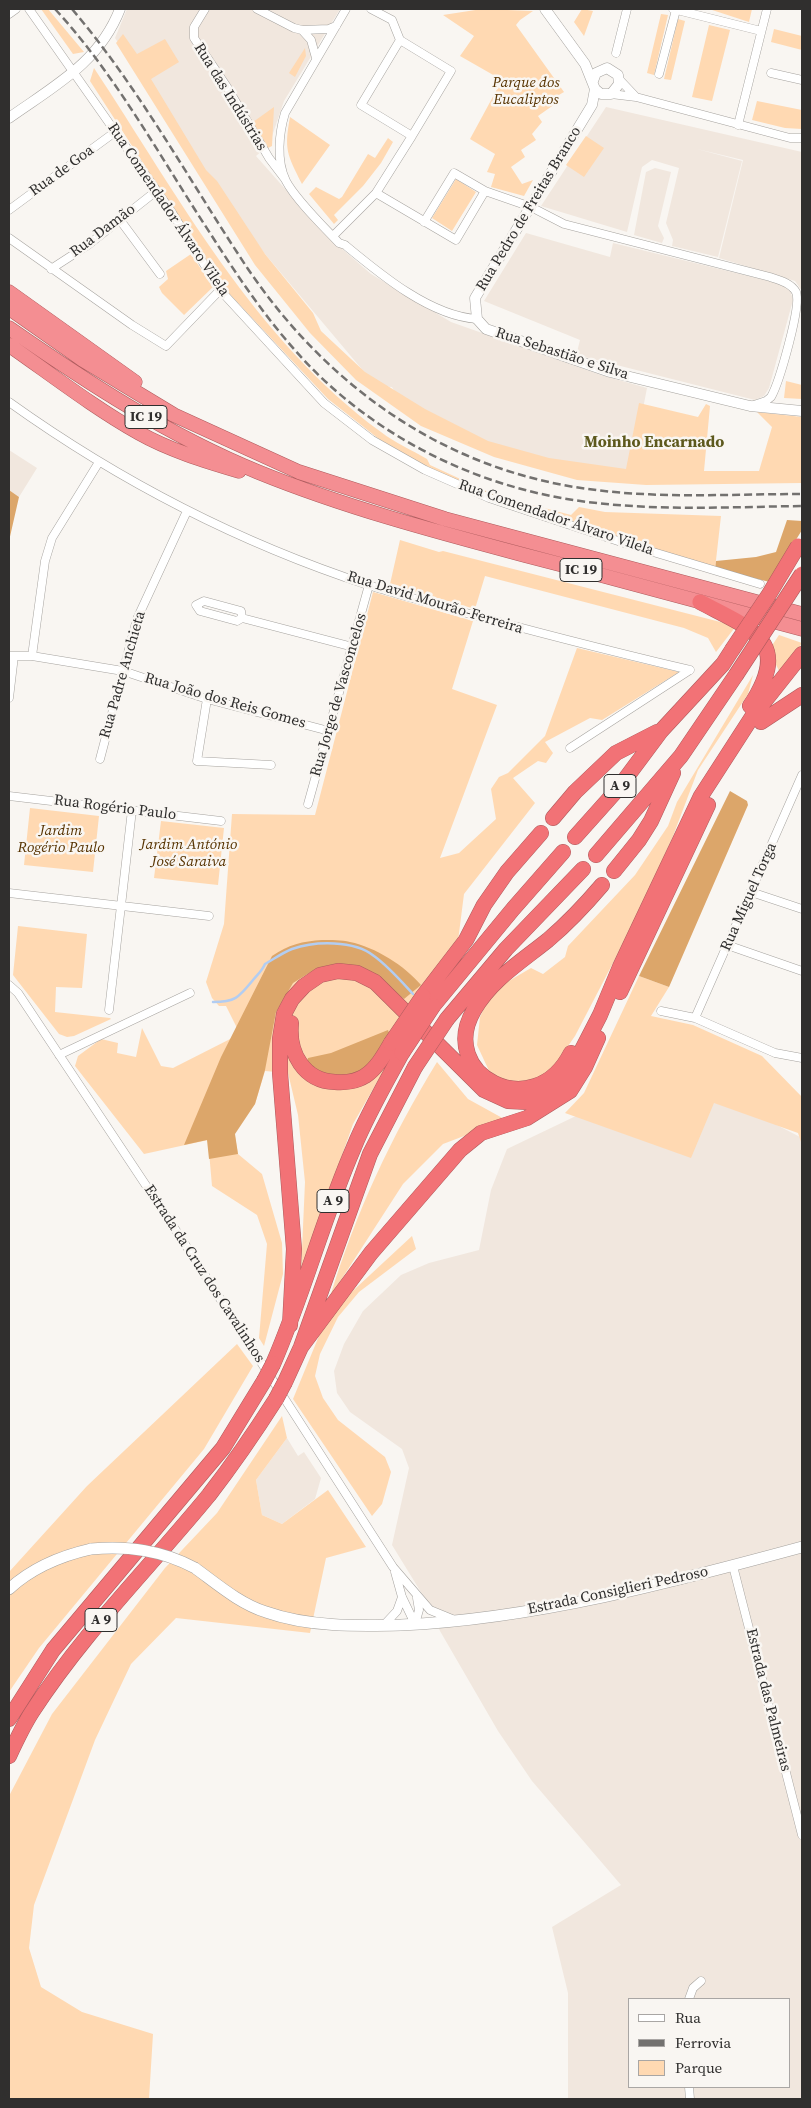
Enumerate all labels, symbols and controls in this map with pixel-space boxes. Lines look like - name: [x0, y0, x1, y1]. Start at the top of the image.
- street label: Rua das Indústrias: [190, 40, 270, 154]
- park label: Parque dos Eucaliptos: [492, 74, 560, 109]
- street label: Rua Comendador Álvaro Vilela: [103, 120, 233, 300]
- street label: Rua Pedro de Freitas Branco: [473, 123, 585, 295]
- street label: Rua de Goa: [26, 142, 98, 200]
- street label: Rua Damão: [67, 201, 139, 261]
- street label: Rua Sebastião e Silva: [493, 324, 631, 384]
- road number: IC 19: [125, 406, 167, 428]
- district label: Moinho Encarnado: [584, 433, 724, 453]
- street label: Rua Comendador Álvaro Vilela: [456, 476, 656, 560]
- road number: IC 19: [560, 558, 602, 582]
- street label: Rua David Mourão-Ferreira: [345, 568, 525, 638]
- street label: Rua Padre Anchieta: [96, 609, 150, 741]
- street label: Rua Jorge de Vasconcelos: [307, 611, 371, 779]
- street label: Rua João dos Reis Gomes: [142, 669, 308, 733]
- road number: A 9: [604, 774, 636, 798]
- street label: Rua Rogério Paulo: [53, 792, 177, 824]
- park label: Jardim Rogério Paulo: [17, 822, 105, 857]
- park label: Jardim António José Saraiva: [141, 836, 237, 871]
- street label: Rua Miguel Torga: [717, 840, 781, 954]
- street label: Estrada da Cruz dos Cavalinhos: [140, 1182, 268, 1366]
- road number: A 9: [317, 1190, 349, 1212]
- street label: Estrada Consiglieri Pedroso: [526, 1563, 710, 1619]
- road number: A 9: [85, 1608, 117, 1632]
- street label: Estrada das Palmeiras: [742, 1627, 794, 1773]
- legend: [628, 1998, 791, 2088]
- text: Rua: [675, 2007, 701, 2028]
- text: Ferrovia: [675, 2032, 731, 2053]
- text: Parque: [675, 2057, 722, 2078]

